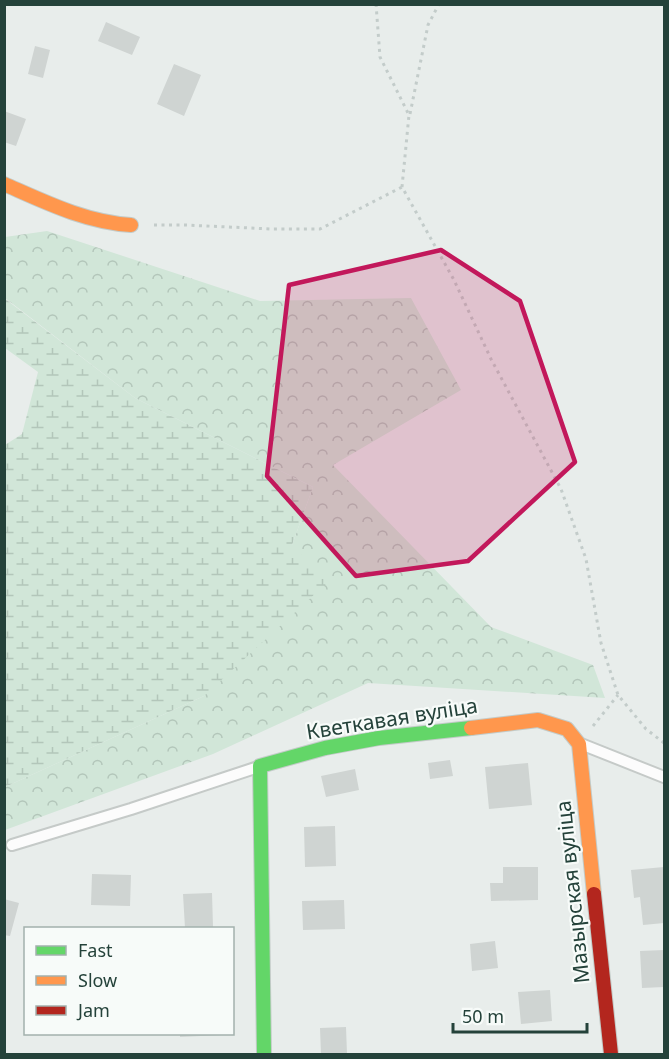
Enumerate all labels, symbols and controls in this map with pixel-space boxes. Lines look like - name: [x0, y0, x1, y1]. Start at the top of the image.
- street label: Кветкавая вуліца: [304, 691, 480, 745]
- street label: Мазырская вуліца: [548, 799, 596, 985]
- legend: [24, 927, 234, 1035]
- text: Fast: [78, 938, 113, 962]
- text: Slow: [78, 968, 117, 992]
- scale bar: [453, 996, 586, 1034]
- text: Jam: [76, 998, 110, 1022]
- text: 50 m: [462, 1004, 504, 1028]

